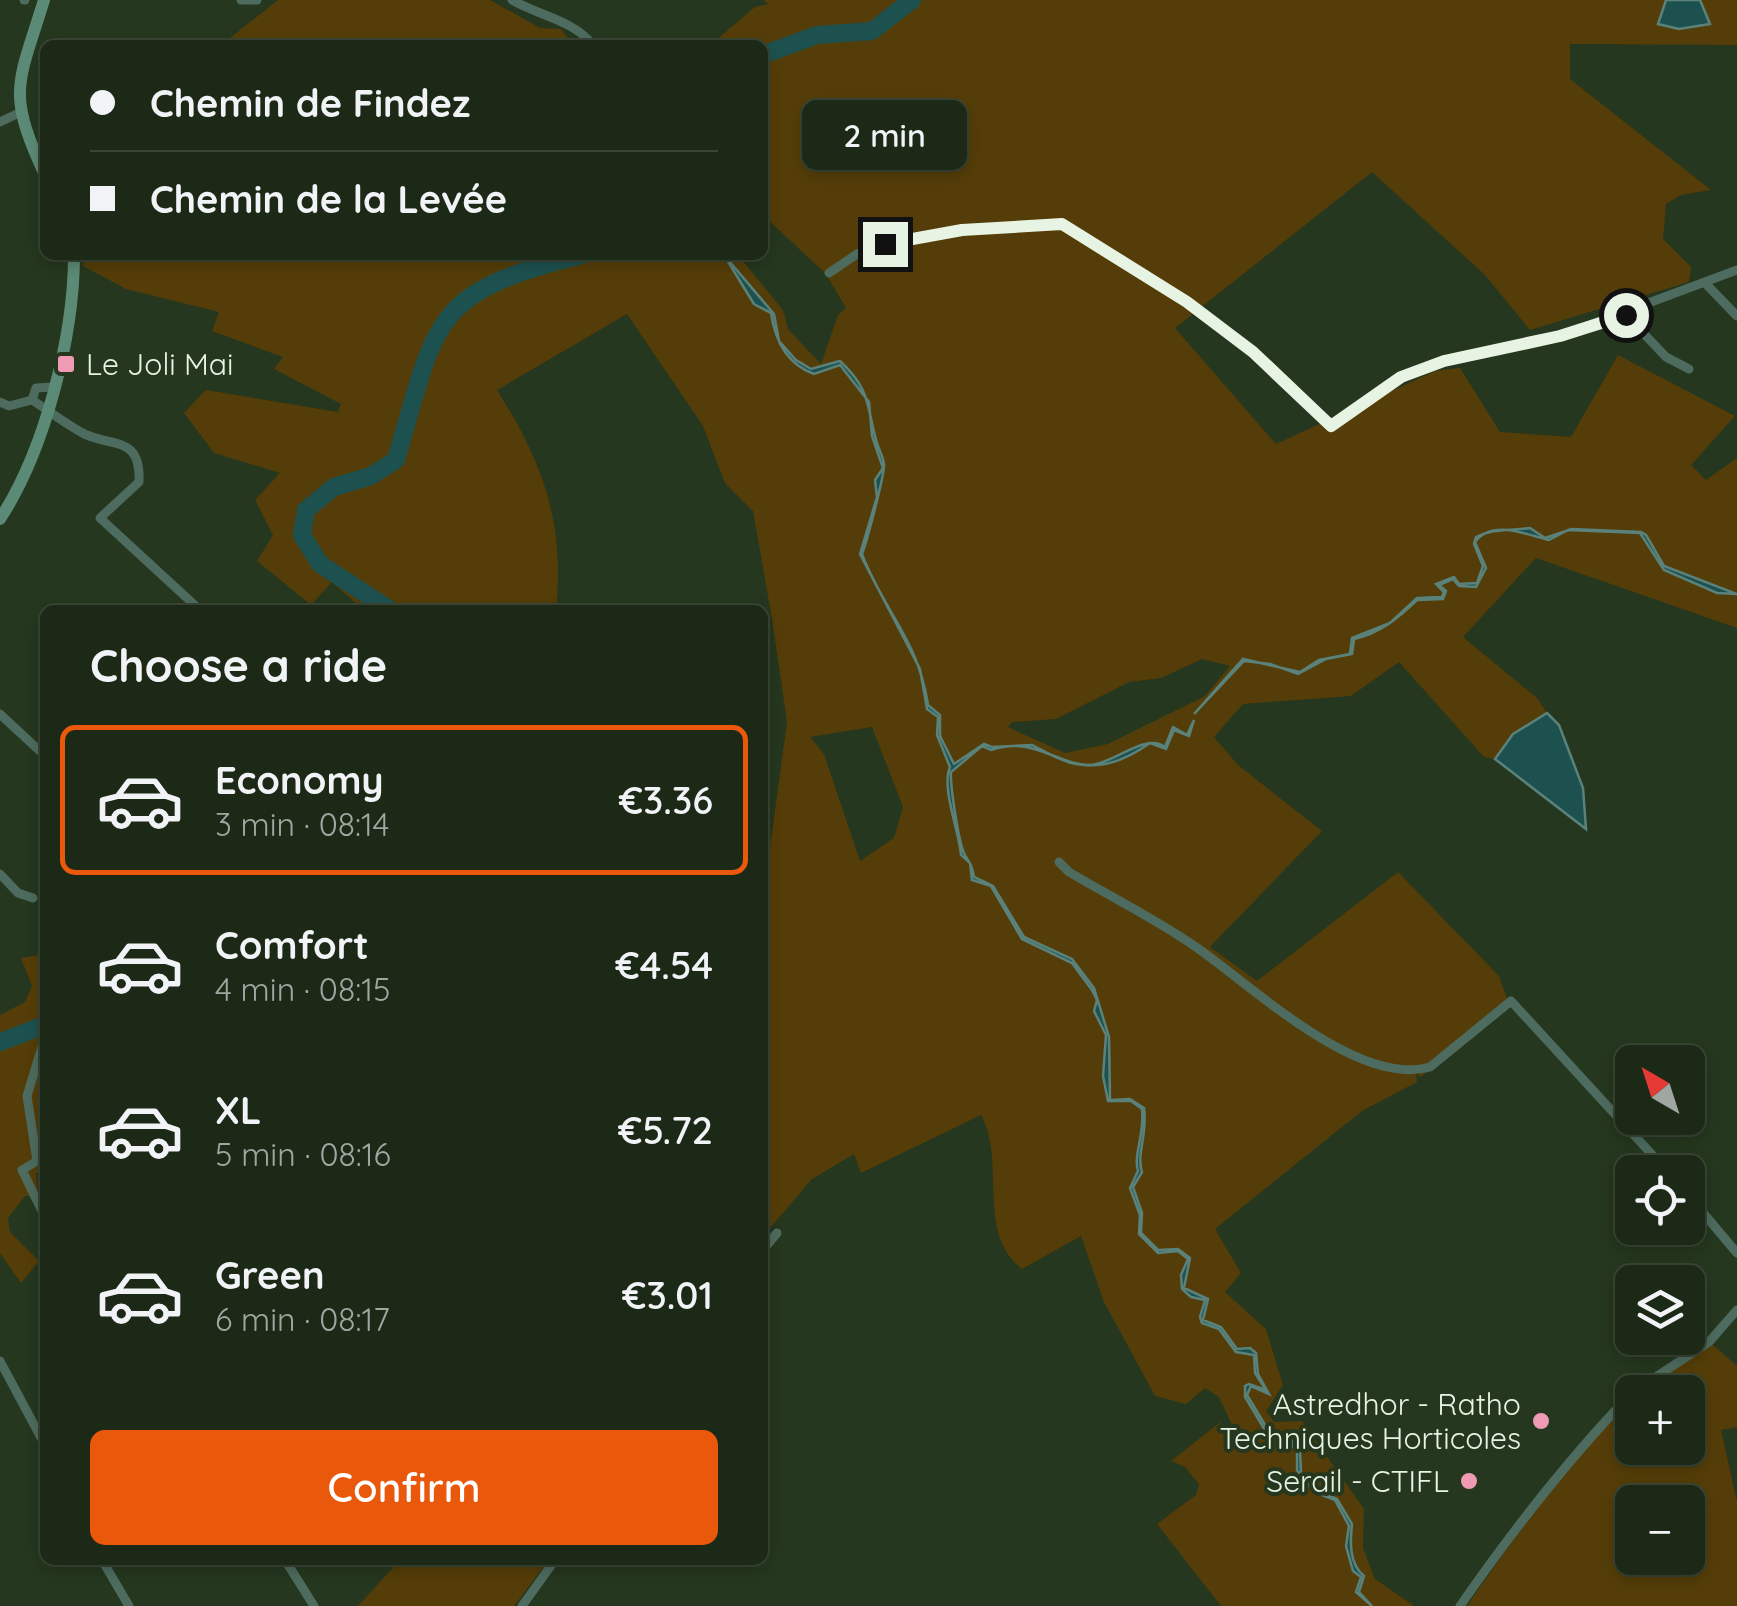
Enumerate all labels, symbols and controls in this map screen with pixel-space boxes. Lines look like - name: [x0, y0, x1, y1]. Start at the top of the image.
- text: Chemin de Findez: [150, 79, 470, 127]
- callout: 2 min: [802, 99, 968, 169]
- text: 2 min: [843, 115, 926, 155]
- text: Chemin de la Levée: [150, 175, 507, 223]
- route end: [863, 222, 908, 267]
- route start: [1604, 293, 1649, 338]
- place label: Le Joli Mai: [86, 345, 233, 383]
- marker: Le Joli Mai: [55, 353, 77, 375]
- text: Choose a ride: [90, 637, 387, 693]
- icon: car: [95, 755, 185, 845]
- text: Economy: [215, 756, 384, 804]
- text: €3.36: [619, 776, 713, 824]
- text: 3 min · 08:14: [215, 804, 389, 844]
- icon: car: [95, 920, 185, 1010]
- text: Comfort: [215, 921, 369, 969]
- text: €4.54: [615, 941, 713, 989]
- text: 4 min · 08:15: [215, 969, 390, 1009]
- north arrow: [1615, 1045, 1705, 1135]
- map controls: [1615, 1045, 1705, 1575]
- icon: car: [95, 1085, 185, 1175]
- text: XL: [215, 1086, 261, 1134]
- text: €5.72: [618, 1106, 713, 1154]
- text: 5 min · 08:16: [215, 1134, 391, 1174]
- button: locate: [1615, 1155, 1705, 1245]
- icon: car: [95, 1250, 185, 1340]
- text: Green: [215, 1251, 325, 1299]
- button: layers: [1615, 1265, 1705, 1355]
- text: €3.01: [622, 1271, 713, 1319]
- text: 6 min · 08:17: [215, 1299, 390, 1339]
- button: +: [1615, 1375, 1705, 1465]
- place label: Astredhor - Ratho Techniques Horticoles: [1220, 1385, 1521, 1457]
- marker: Astredhor - Ratho Techniques Horticoles: [1530, 1410, 1552, 1432]
- button: Confirm: [90, 1430, 718, 1545]
- place label: Serail - CTIFL: [1266, 1462, 1449, 1500]
- marker: Serail - CTIFL: [1458, 1470, 1480, 1492]
- button: −: [1615, 1485, 1705, 1575]

